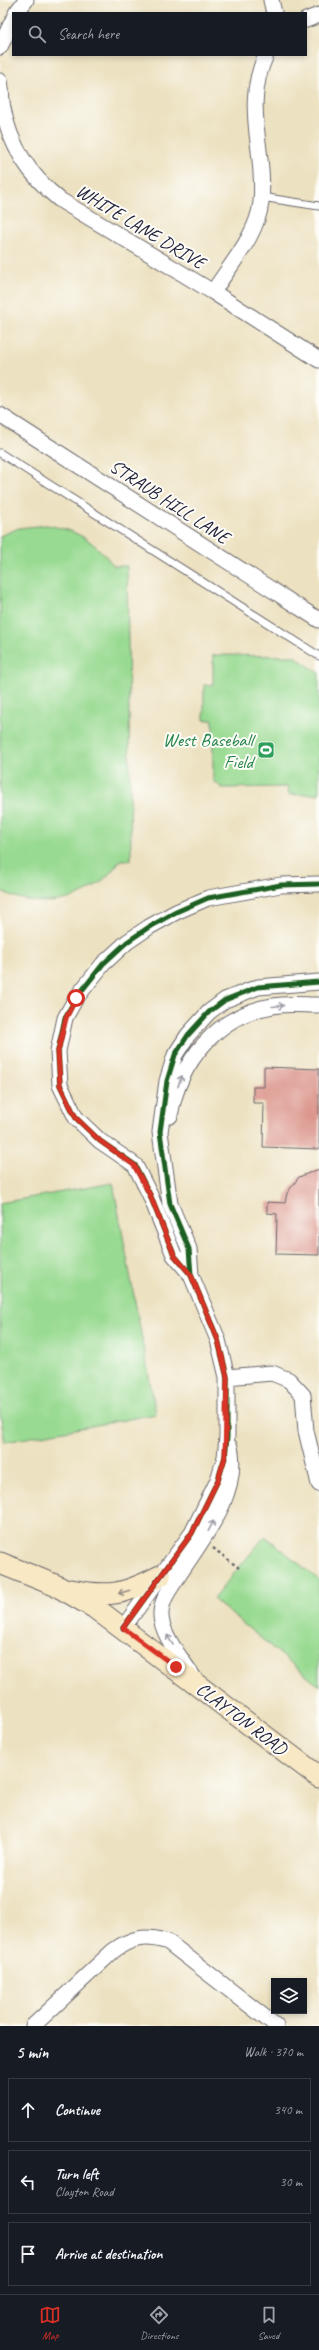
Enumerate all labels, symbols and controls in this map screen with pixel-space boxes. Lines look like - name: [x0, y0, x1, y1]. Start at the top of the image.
- search box: [12, 12, 307, 56]
- icon: search: [26, 23, 48, 45]
- text: Search here: [58, 25, 119, 44]
- street label: WHITE LANE DRIVE: [72, 179, 212, 276]
- street label: STRAUB HILL LANE: [105, 454, 236, 551]
- place label: West Baseball Field: [163, 728, 257, 774]
- sports icon: West Baseball Field: [256, 740, 276, 760]
- route start: [67, 989, 85, 1007]
- one-way arrow: [271, 1002, 284, 1009]
- one-way arrow: [176, 1076, 184, 1088]
- one-way arrow: [207, 1520, 215, 1532]
- one-way arrow: [118, 1589, 131, 1596]
- one-way arrow: [166, 1634, 174, 1646]
- route end: [167, 1658, 185, 1676]
- street label: CLAYTON ROAD: [191, 1677, 293, 1762]
- map controls: [271, 1978, 307, 2014]
- button: layers: [271, 1978, 307, 2014]
- text: 5 min: [16, 2042, 48, 2063]
- text: Walk · 370 m: [244, 2044, 303, 2060]
- icon: ahead: [17, 2099, 39, 2121]
- text: Continue: [55, 2101, 100, 2120]
- text: 340 m: [274, 2102, 302, 2118]
- text: Turn left: [55, 2165, 98, 2184]
- icon: left: [17, 2171, 39, 2193]
- text: 30 m: [280, 2174, 302, 2190]
- text: Clayton Road: [55, 2184, 114, 2200]
- icon: arrive: [17, 2243, 39, 2265]
- text: Arrive at destination: [55, 2245, 162, 2264]
- tab: Map: [39, 2304, 61, 2342]
- tab: Directions: [140, 2304, 179, 2342]
- tab: Saved: [258, 2304, 280, 2342]

